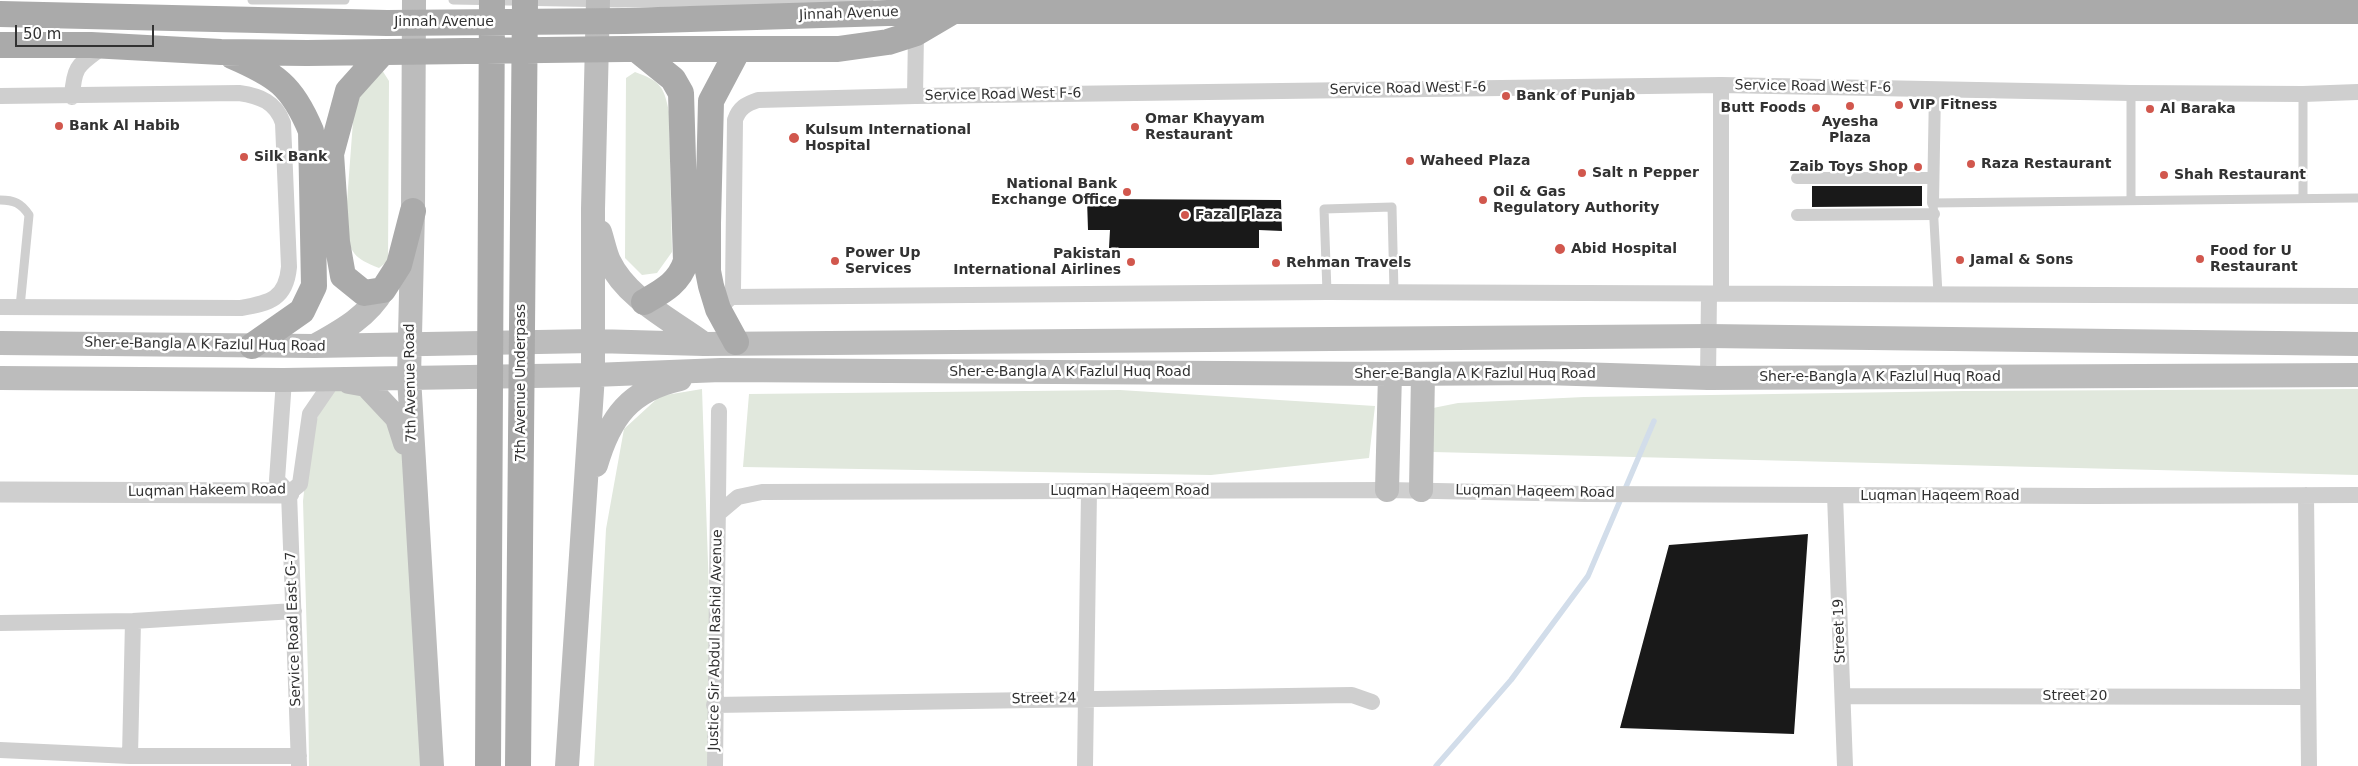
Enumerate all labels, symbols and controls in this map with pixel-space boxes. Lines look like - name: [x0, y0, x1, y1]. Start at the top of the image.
- street label: Jinnah Avenue: [799, 4, 899, 24]
- street label: Jinnah Avenue: [394, 14, 494, 30]
- scale bar: [18, 15, 156, 47]
- text: 50 m: [23, 25, 61, 43]
- street label: Service Road West F-6: [1735, 77, 1891, 97]
- street label: Service Road West F-6: [1330, 79, 1486, 99]
- street label: Service Road West F-6: [925, 85, 1081, 105]
- place label: Bank of Punjab: [1516, 88, 1635, 104]
- marker: Bank of Punjab: [1500, 90, 1512, 102]
- place label: VIP Fitness: [1909, 97, 1997, 113]
- marker: VIP Fitness: [1893, 99, 1905, 111]
- place label: Butt Foods: [1721, 100, 1806, 116]
- marker: Ayesha Plaza: [1844, 100, 1856, 112]
- place label: Al Baraka: [2160, 101, 2236, 117]
- marker: Butt Foods: [1810, 102, 1822, 114]
- marker: Al Baraka: [2144, 103, 2156, 115]
- place label: Omar Khayyam Restaurant: [1145, 111, 1265, 144]
- place label: Ayesha Plaza: [1822, 114, 1878, 146]
- place label: Bank Al Habib: [69, 118, 180, 134]
- marker: Bank Al Habib: [53, 120, 65, 132]
- marker: Omar Khayyam Restaurant: [1129, 121, 1141, 133]
- place label: Kulsum International Hospital: [805, 122, 971, 154]
- marker: Kulsum International Hospital: [787, 131, 801, 145]
- place label: Silk Bank: [254, 149, 327, 165]
- marker: Silk Bank: [238, 151, 250, 163]
- place label: Waheed Plaza: [1420, 153, 1530, 169]
- marker: Waheed Plaza: [1404, 155, 1416, 167]
- place label: Raza Restaurant: [1981, 156, 2111, 172]
- marker: Raza Restaurant: [1965, 158, 1977, 170]
- place label: Zaib Toys Shop: [1789, 159, 1908, 175]
- marker: Zaib Toys Shop: [1912, 161, 1924, 173]
- place label: Salt n Pepper: [1592, 165, 1699, 181]
- marker: Salt n Pepper: [1576, 167, 1588, 179]
- place label: Shah Restaurant: [2174, 167, 2306, 183]
- marker: Shah Restaurant: [2158, 169, 2170, 181]
- place label: National Bank Exchange Office: [991, 176, 1117, 208]
- place label: Oil & Gas Regulatory Authority: [1493, 184, 1659, 216]
- marker: National Bank Exchange Office: [1121, 186, 1133, 198]
- marker: Oil & Gas Regulatory Authority: [1477, 194, 1489, 206]
- place label: Fazal Plaza: [1195, 207, 1283, 223]
- marker: Fazal Plaza: [1179, 209, 1191, 221]
- place label: Abid Hospital: [1571, 241, 1677, 257]
- marker: Abid Hospital: [1553, 242, 1567, 256]
- place label: Food for U Restaurant: [2210, 243, 2298, 276]
- place label: Power Up Services: [845, 245, 920, 278]
- place label: Pakistan International Airlines: [953, 246, 1121, 278]
- place label: Jamal & Sons: [1970, 252, 2073, 268]
- marker: Food for U Restaurant: [2194, 253, 2206, 265]
- marker: Jamal & Sons: [1954, 254, 1966, 266]
- marker: Power Up Services: [829, 255, 841, 267]
- place label: Rehman Travels: [1286, 255, 1411, 271]
- marker: Pakistan International Airlines: [1125, 256, 1137, 268]
- marker: Rehman Travels: [1270, 257, 1282, 269]
- street label: 7th Avenue Underpass: [513, 304, 529, 462]
- street label: 7th Avenue Road: [402, 323, 420, 443]
- street label: Sher-e-Bangla A K Fazlul Huq Road: [84, 334, 326, 356]
- street label: Sher-e-Bangla A K Fazlul Huq Road: [949, 364, 1191, 380]
- street label: Sher-e-Bangla A K Fazlul Huq Road: [1354, 366, 1596, 382]
- street label: Sher-e-Bangla A K Fazlul Huq Road: [1759, 369, 2001, 385]
- street label: Luqman Hakeem Road: [128, 481, 286, 501]
- street label: Luqman Haqeem Road: [1455, 482, 1615, 502]
- street label: Luqman Haqeem Road: [1050, 483, 1210, 499]
- street label: Luqman Haqeem Road: [1860, 488, 2020, 504]
- street label: Justice Sir Abdul Rashid Avenue: [706, 529, 726, 751]
- street label: Service Road East G-7: [283, 551, 305, 707]
- street label: Street 19: [1830, 598, 1850, 664]
- street label: Street 20: [2043, 688, 2107, 704]
- street label: Street 24: [1011, 690, 1077, 708]

